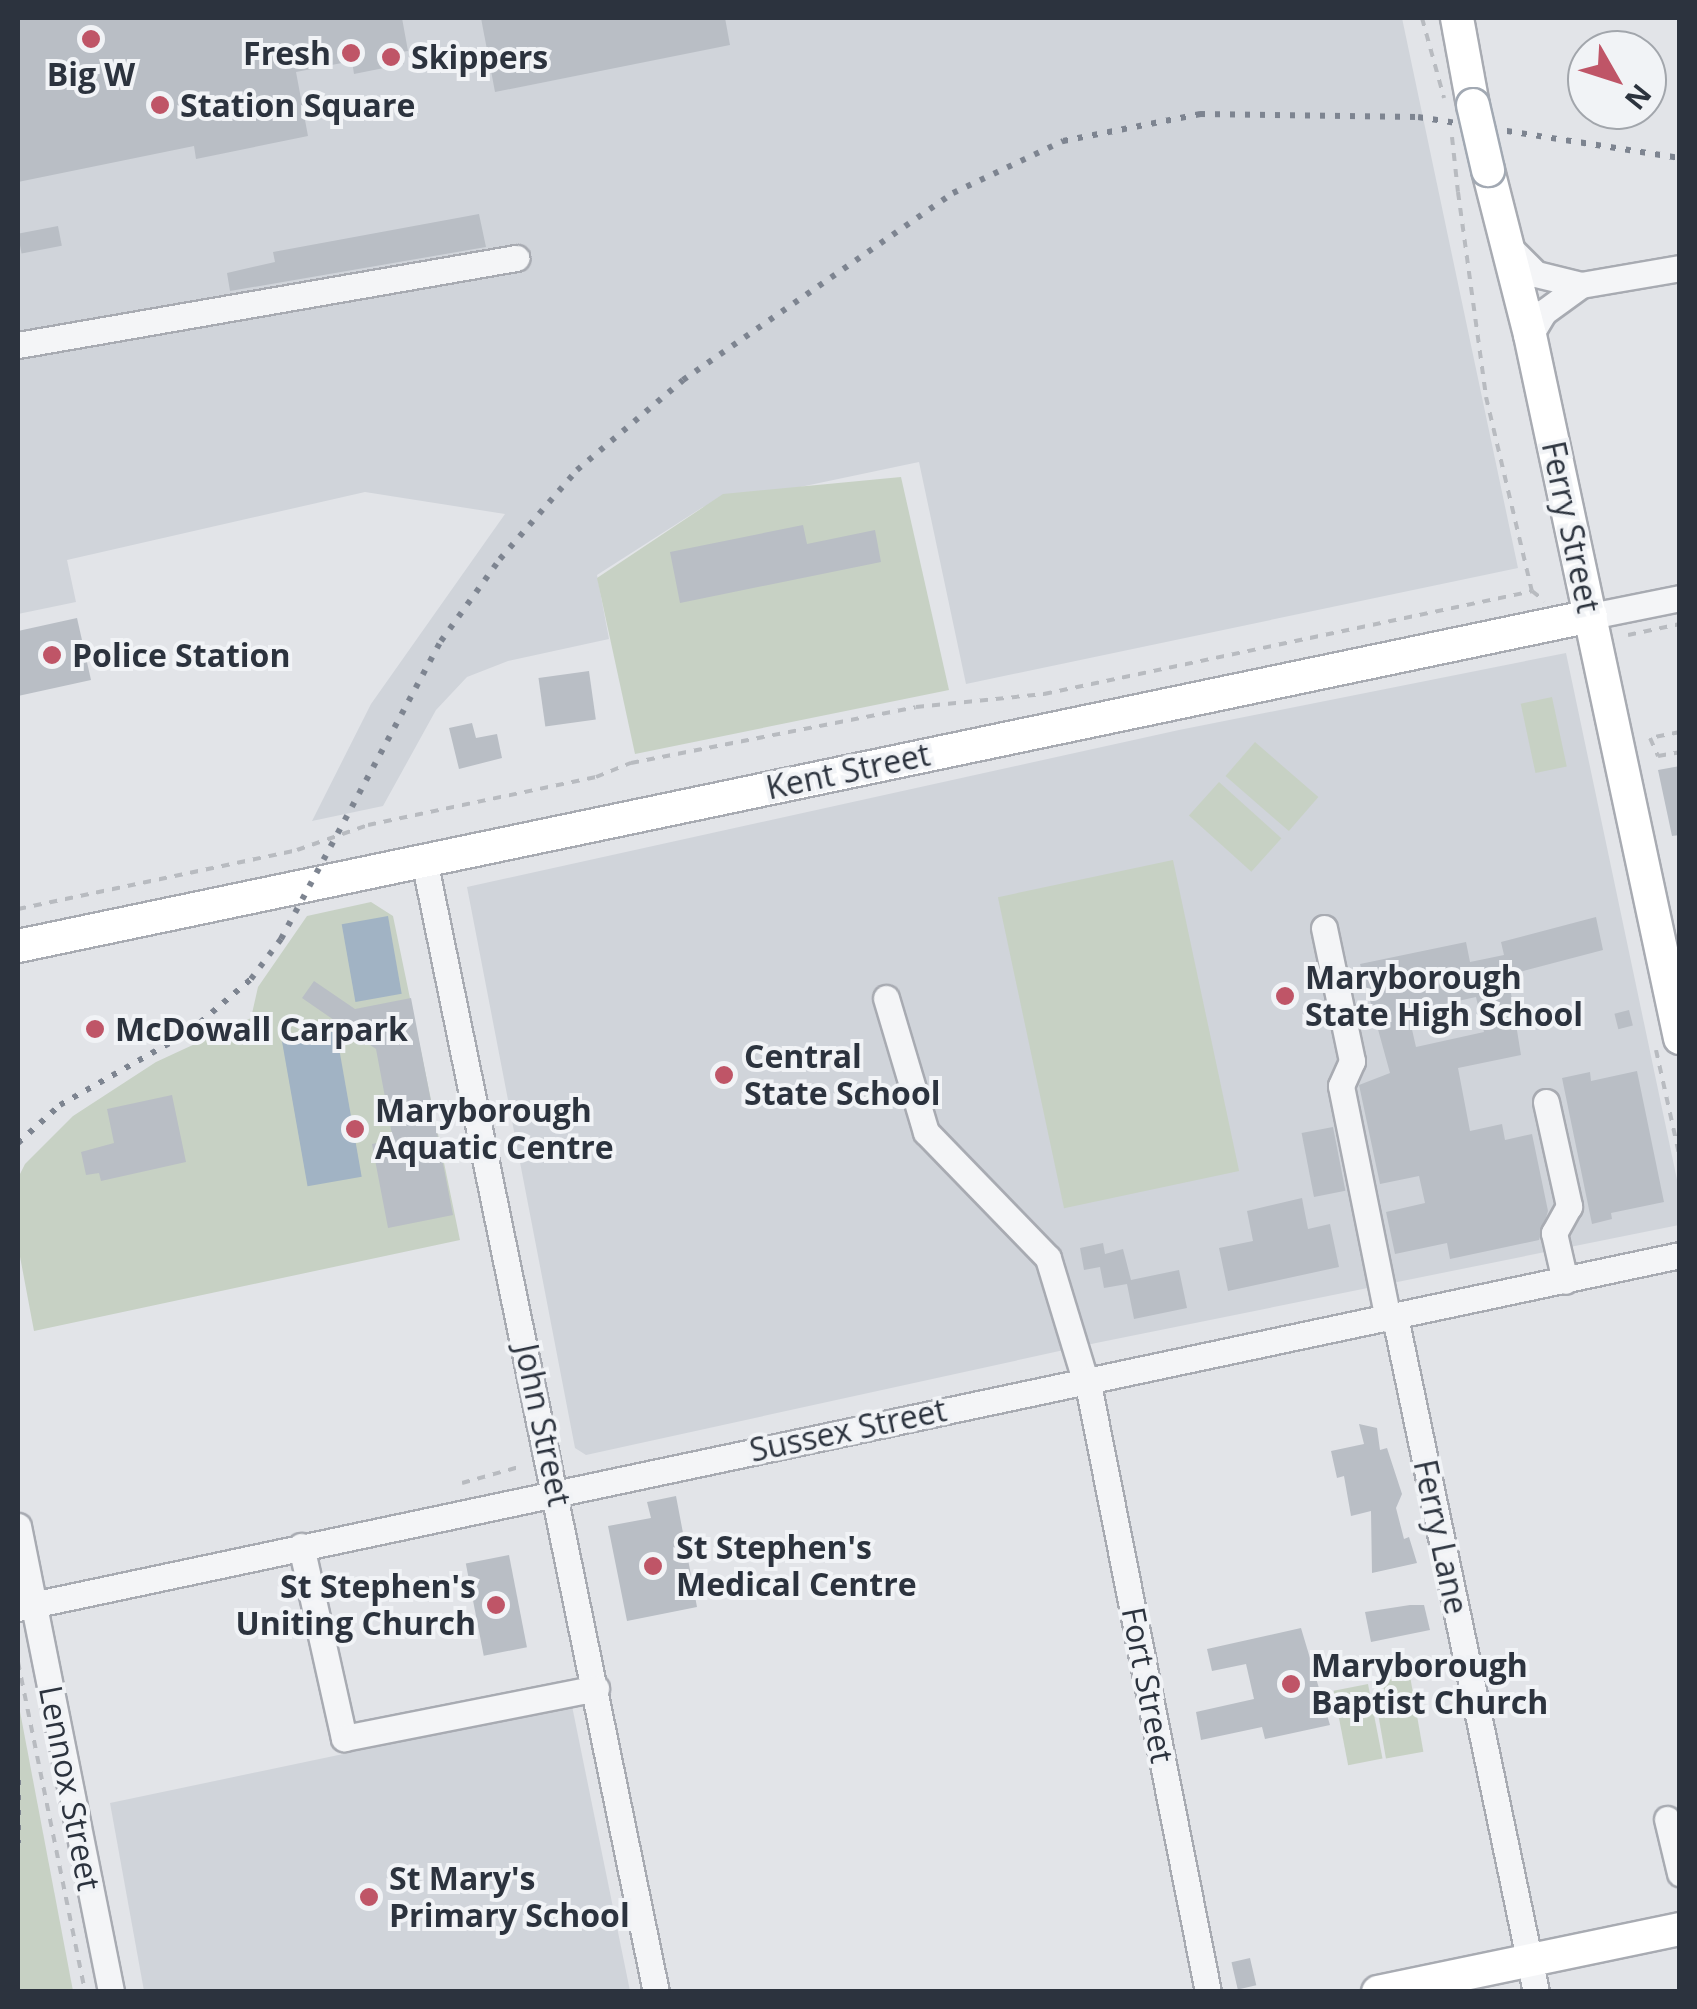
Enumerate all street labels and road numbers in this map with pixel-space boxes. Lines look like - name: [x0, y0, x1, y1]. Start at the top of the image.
- street label: Ferry Street: [1534, 438, 1608, 616]
- street label: Kent Street: [763, 735, 933, 807]
- street label: John Street: [507, 1340, 579, 1510]
- street label: Sussex Street: [746, 1390, 950, 1470]
- street label: Ferry Lane: [1406, 1456, 1476, 1618]
- street label: Fort Street: [1114, 1604, 1182, 1766]
- street label: Lennox Street: [31, 1682, 109, 1894]

